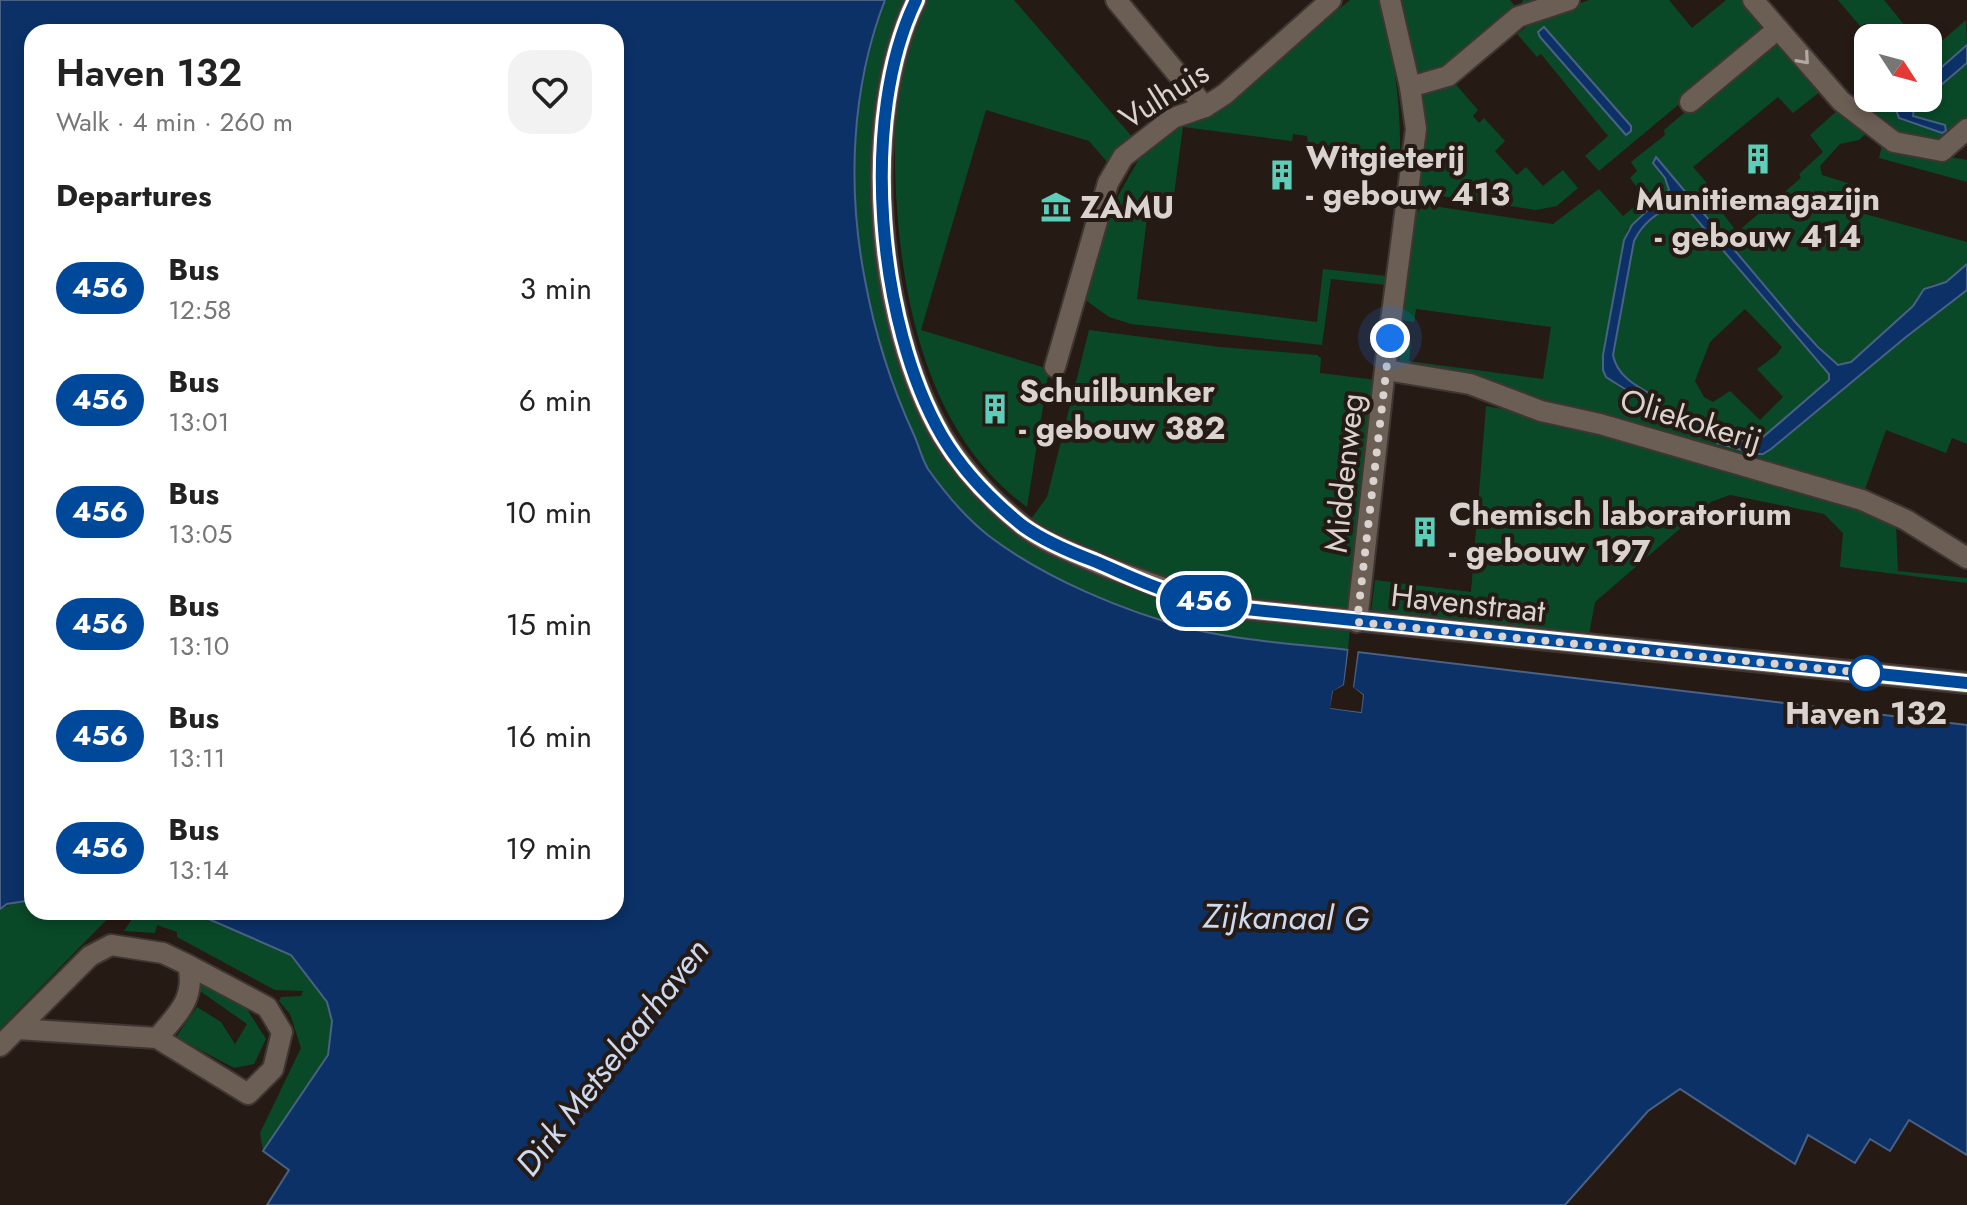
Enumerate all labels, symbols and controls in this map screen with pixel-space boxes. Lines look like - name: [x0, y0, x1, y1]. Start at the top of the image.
- north arrow: [1854, 24, 1942, 112]
- map controls: [1854, 24, 1942, 112]
- text: Haven 132: [56, 45, 242, 100]
- button: heart: [508, 50, 592, 134]
- street label: Vulhuis: [1110, 50, 1218, 140]
- one-way arrow: [1794, 50, 1809, 64]
- text: Walk · 4 min · 260 m: [56, 103, 293, 141]
- place label: Witgieterij - gebouw 413: [1306, 134, 1510, 217]
- building icon: Munitiemagazijn - gebouw 414: [1741, 142, 1775, 176]
- building icon: Witgieterij - gebouw 413: [1265, 158, 1299, 192]
- text: Departures: [56, 174, 212, 217]
- place label: Munitiemagazijn - gebouw 414: [1636, 176, 1880, 259]
- place label: ZAMU: [1080, 184, 1174, 230]
- museum icon: ZAMU: [1039, 190, 1073, 224]
- text: Bus: [168, 248, 219, 291]
- text: 456: [72, 267, 128, 308]
- text: 3 min: [520, 267, 592, 310]
- text: 12:58: [168, 291, 232, 329]
- your location: [1370, 318, 1410, 358]
- text: Bus: [168, 360, 219, 403]
- place label: Schuilbunker - gebouw 382: [1019, 368, 1225, 451]
- street label: Oliekokerij: [1615, 377, 1767, 463]
- text: 456: [72, 379, 128, 420]
- text: 6 min: [519, 379, 592, 422]
- street label: Middenweg: [1313, 391, 1375, 555]
- building icon: Schuilbunker - gebouw 382: [978, 392, 1012, 426]
- text: 13:01: [168, 403, 229, 441]
- text: Bus: [168, 472, 219, 515]
- text: 456: [72, 491, 128, 532]
- text: 10 min: [505, 491, 592, 534]
- place label: Chemisch laboratorium - gebouw 197: [1449, 491, 1792, 574]
- text: 13:05: [168, 515, 232, 553]
- building icon: Chemisch laboratorium - gebouw 197: [1408, 515, 1442, 549]
- street label: Havenstraat: [1389, 572, 1548, 634]
- line badge: 456: [1158, 575, 1250, 627]
- text: 456: [1176, 580, 1232, 621]
- text: Bus: [168, 584, 219, 627]
- text: 456: [72, 603, 128, 644]
- text: 15 min: [506, 603, 592, 646]
- text: 13:10: [168, 627, 229, 665]
- marker: Haven 132: [1849, 656, 1883, 690]
- place label: Haven 132: [1785, 690, 1947, 736]
- text: Bus: [168, 696, 219, 739]
- text: 456: [72, 715, 128, 756]
- text: 16 min: [505, 715, 592, 758]
- text: 13:11: [168, 739, 225, 777]
- text: Bus: [168, 808, 219, 851]
- text: 456: [72, 827, 128, 868]
- text: 19 min: [505, 827, 592, 870]
- text: 13:14: [168, 851, 229, 889]
- water label: Zijkanaal G: [1201, 892, 1370, 943]
- water label: Dirk Metselaarhaven: [504, 928, 721, 1187]

